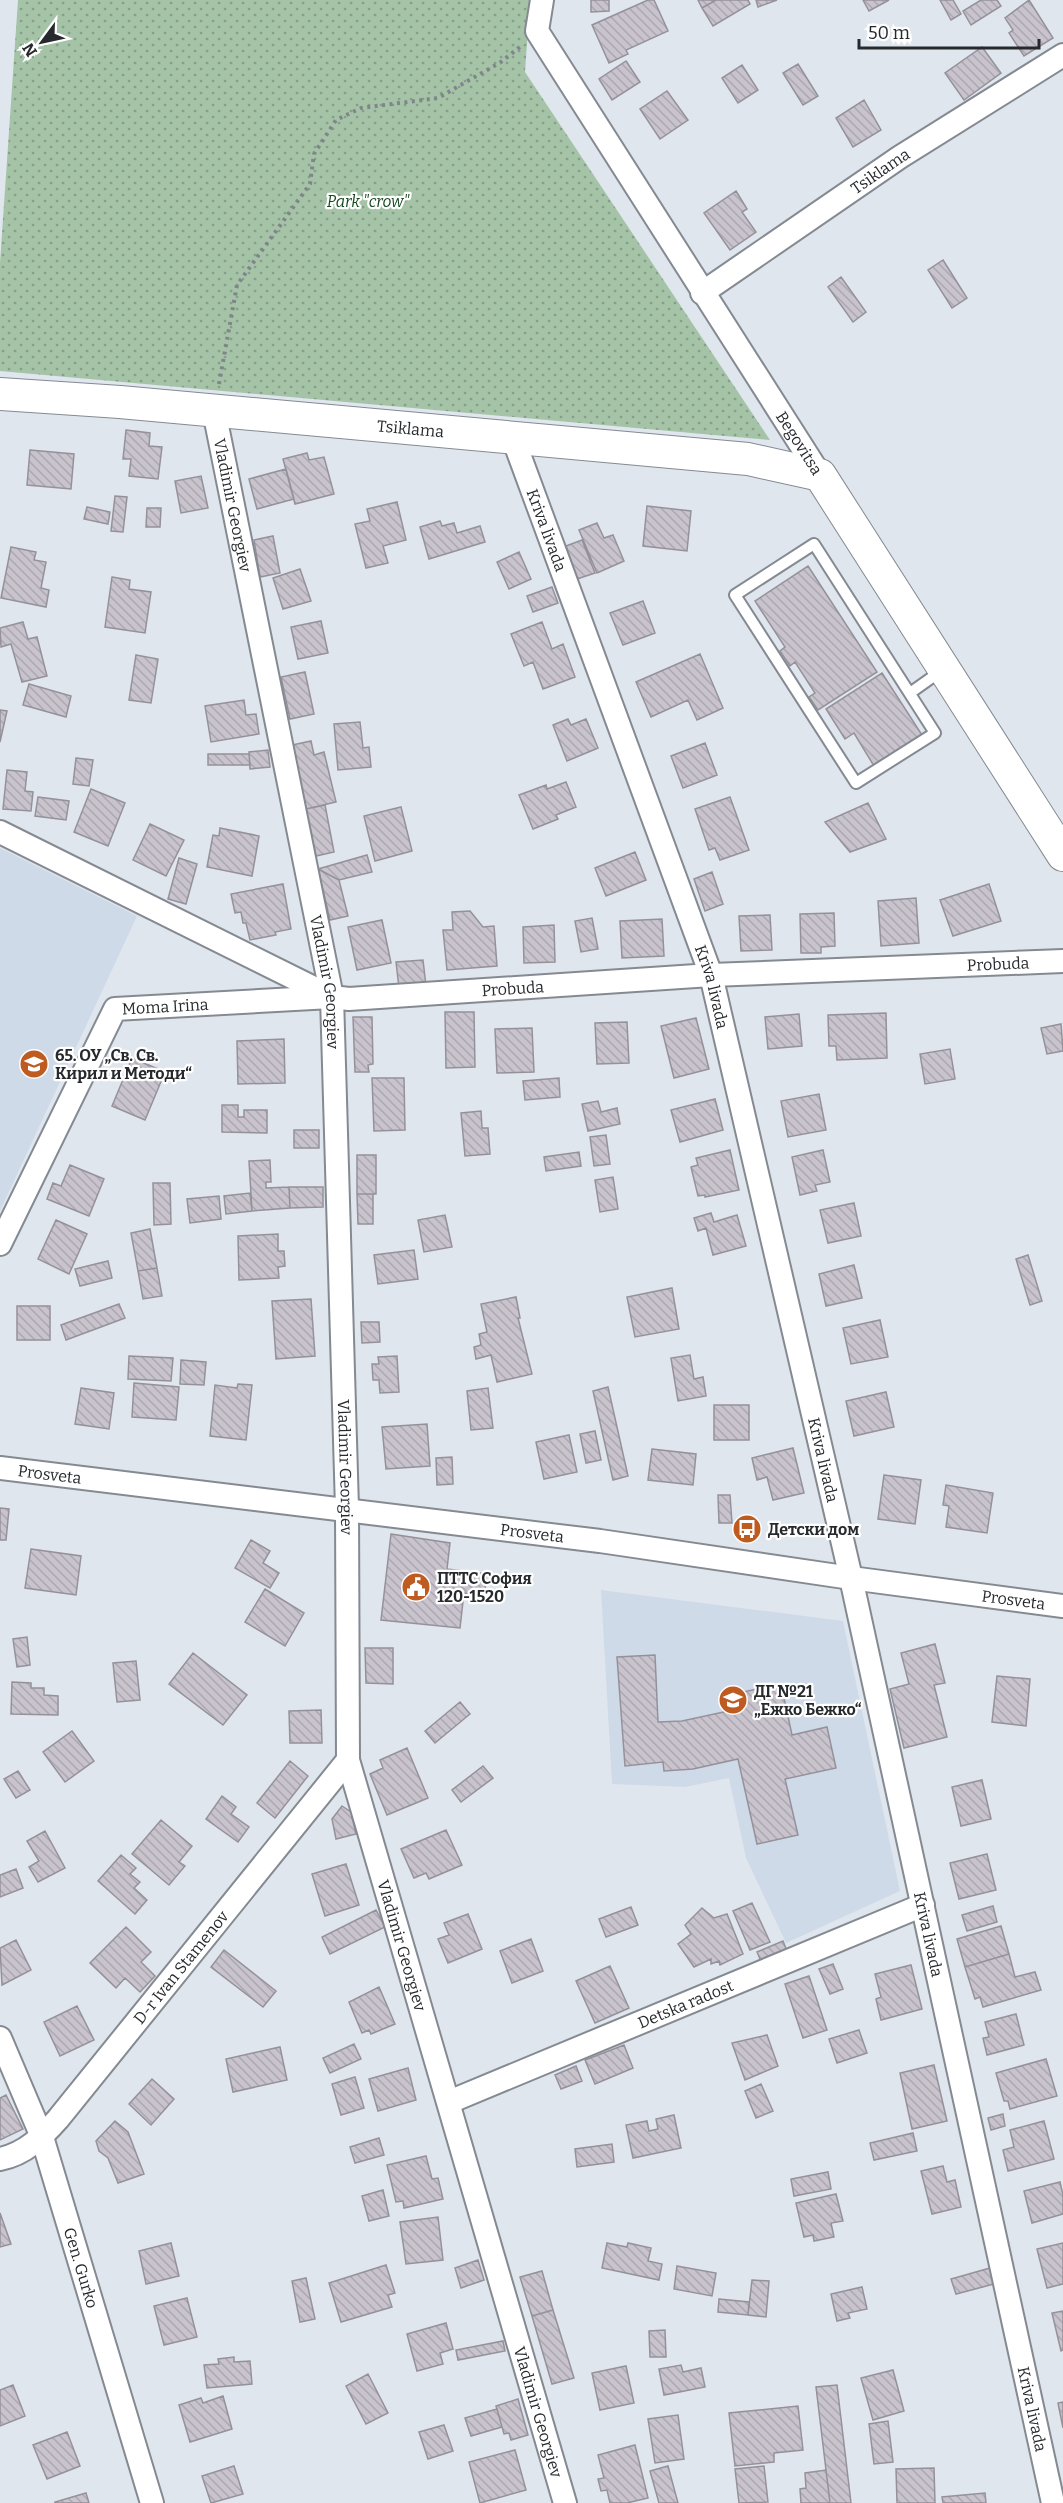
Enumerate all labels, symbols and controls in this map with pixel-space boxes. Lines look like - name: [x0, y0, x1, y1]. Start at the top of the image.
- north arrow: [12, 12, 72, 72]
- scale bar: [859, 12, 1039, 50]
- text: 50 m: [868, 22, 910, 44]
- text: N: [19, 40, 41, 60]
- street label: Tsiklama: [847, 144, 913, 198]
- park label: Park "crow": [327, 192, 410, 211]
- street label: Begovitsa: [772, 408, 827, 479]
- street label: Tsiklama: [376, 416, 445, 441]
- street label: Vladimir Georgiev: [210, 437, 255, 574]
- street label: Kriva livada: [523, 486, 570, 574]
- street label: Vladimir Georgiev: [306, 913, 343, 1050]
- street label: Kriva livada: [691, 942, 732, 1031]
- street label: Probuda: [967, 953, 1030, 975]
- street label: Probuda: [481, 977, 545, 1000]
- street label: Moma Irina: [122, 995, 209, 1019]
- place label: 65. ОУ „Св. Св. Кирил и Методи“: [55, 1046, 192, 1083]
- school or university icon: 65. ОУ „Св. Св. Кирил и Методи“: [18, 1048, 50, 1080]
- street label: Vladimir Georgiev: [334, 1399, 356, 1535]
- street label: Kriva livada: [804, 1416, 842, 1504]
- street label: Prosveta: [17, 1461, 83, 1488]
- bus stop icon: Детски дом: [731, 1513, 763, 1545]
- street label: Prosveta: [499, 1520, 565, 1547]
- place label: Детски дом: [768, 1520, 859, 1539]
- place label: ПТТС София 120-1520: [437, 1569, 532, 1606]
- public building icon: ПТТС София 120-1520: [400, 1571, 432, 1603]
- street label: Prosveta: [980, 1586, 1047, 1614]
- place label: ДГ №21 „Ежко Бежко“: [754, 1682, 862, 1719]
- school or university icon: ДГ №21 „Ежко Бежко“: [717, 1684, 749, 1716]
- street label: Vladimir Georgiev: [374, 1878, 430, 2014]
- street label: Kriva livada: [910, 1890, 947, 1979]
- street label: D-r Ivan Stamenov: [130, 1907, 233, 2028]
- street label: Detska radost: [635, 1976, 736, 2032]
- street label: Gen. Gurko: [60, 2225, 102, 2311]
- street label: Vladimir Georgiev: [510, 2344, 566, 2480]
- street label: Kriva livada: [1013, 2365, 1051, 2454]

